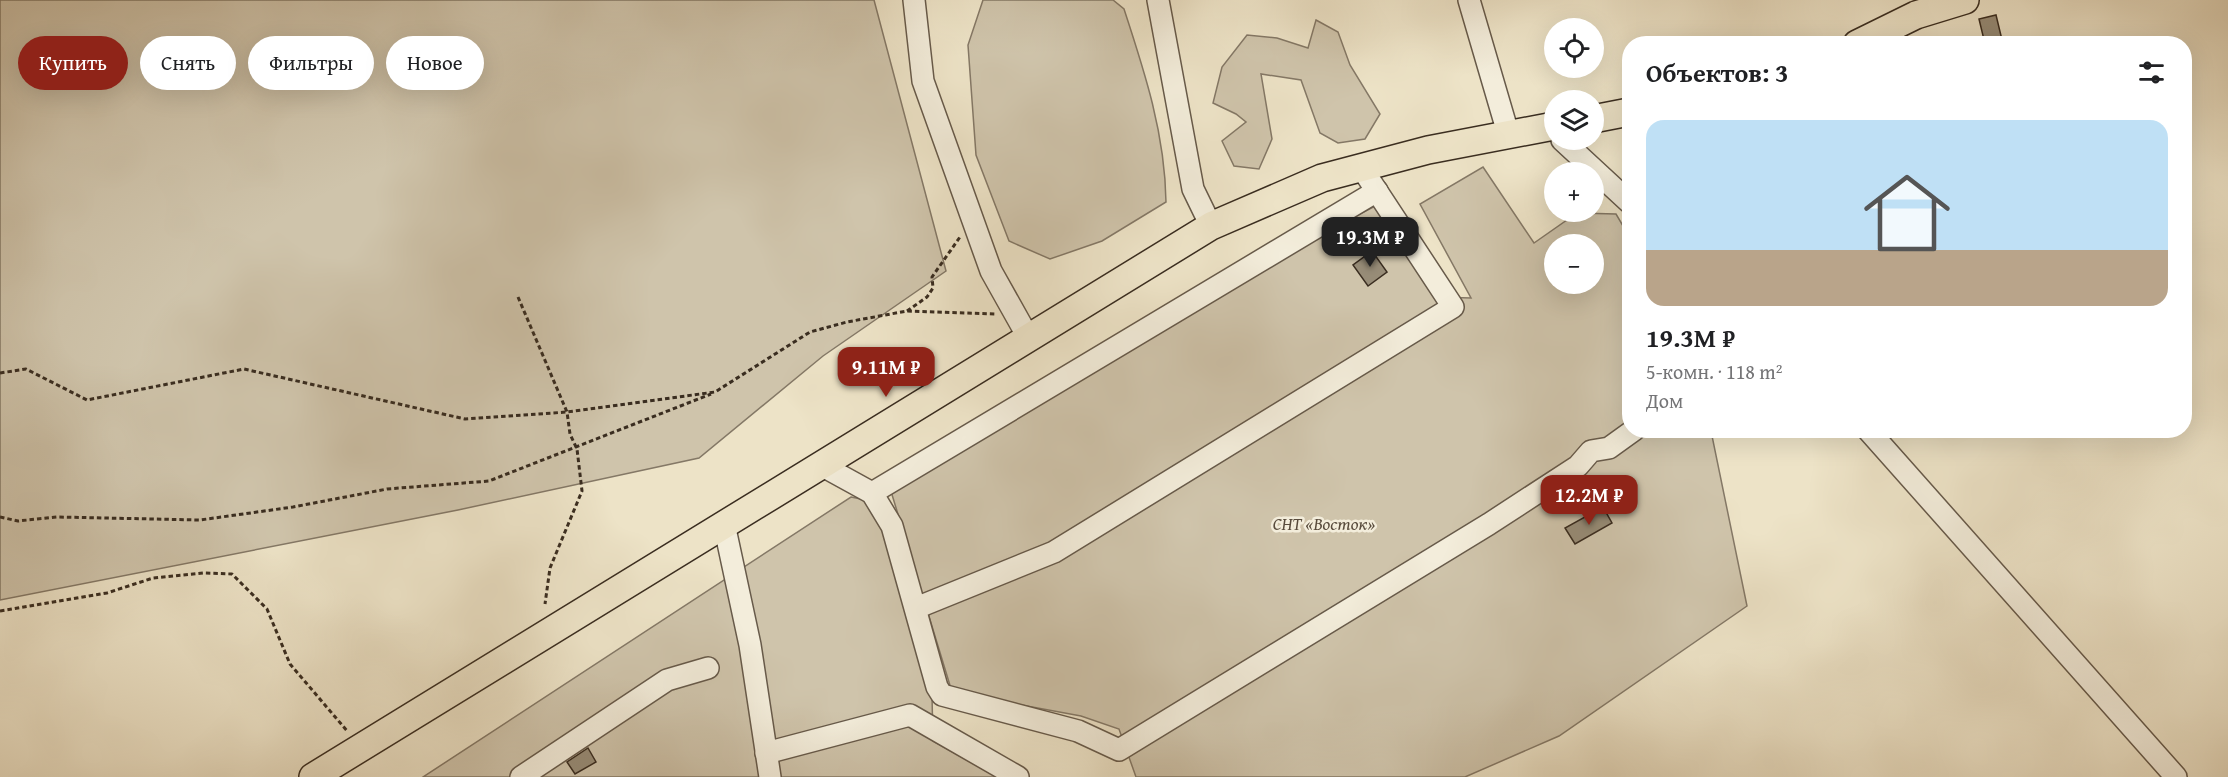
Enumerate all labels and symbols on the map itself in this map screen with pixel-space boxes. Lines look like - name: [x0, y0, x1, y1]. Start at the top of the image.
- pin: 19.3M ₽: [1315, 217, 1425, 268]
- pin: 9.11M ₽: [831, 347, 941, 398]
- pin: 12.2M ₽: [1534, 475, 1644, 526]
- park label: СНТ «Восток»: [1273, 510, 1375, 537]

